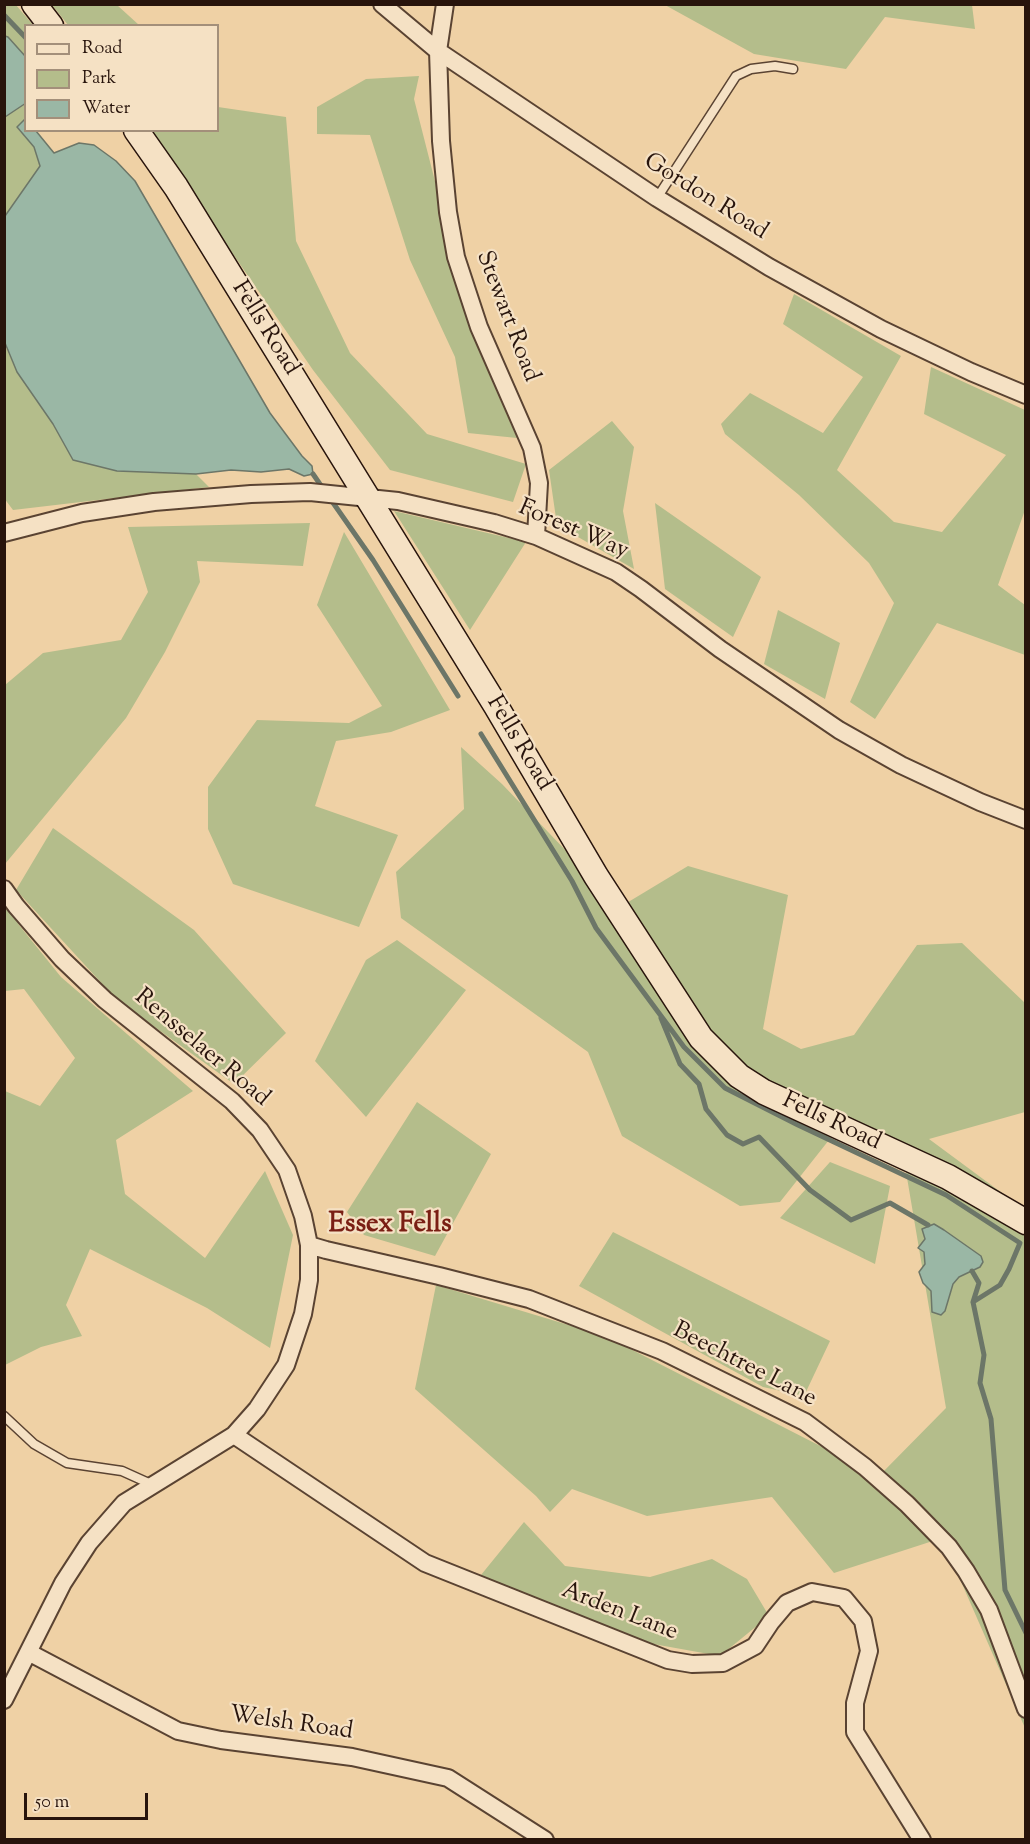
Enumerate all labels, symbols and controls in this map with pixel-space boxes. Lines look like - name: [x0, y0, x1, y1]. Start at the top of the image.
- legend: [24, 24, 219, 132]
- text: Road: [82, 36, 122, 62]
- text: Park: [82, 66, 116, 92]
- text: Water: [82, 96, 130, 122]
- street label: Gordon Road: [637, 148, 773, 248]
- street label: Stewart Road: [468, 247, 544, 387]
- street label: Fells Road: [224, 276, 304, 382]
- street label: Forest Way: [514, 495, 632, 567]
- street label: Fells Road: [478, 691, 558, 797]
- street label: Rensselaer Road: [127, 984, 275, 1114]
- street label: Fells Road: [777, 1088, 885, 1158]
- district label: Essex Fells: [328, 1210, 452, 1242]
- street label: Beechtree Lane: [667, 1317, 821, 1415]
- street label: Arden Lane: [557, 1578, 681, 1648]
- street label: Welsh Road: [227, 1702, 355, 1748]
- scale bar: [27, 1781, 152, 1819]
- text: 50 m: [35, 1790, 69, 1816]

